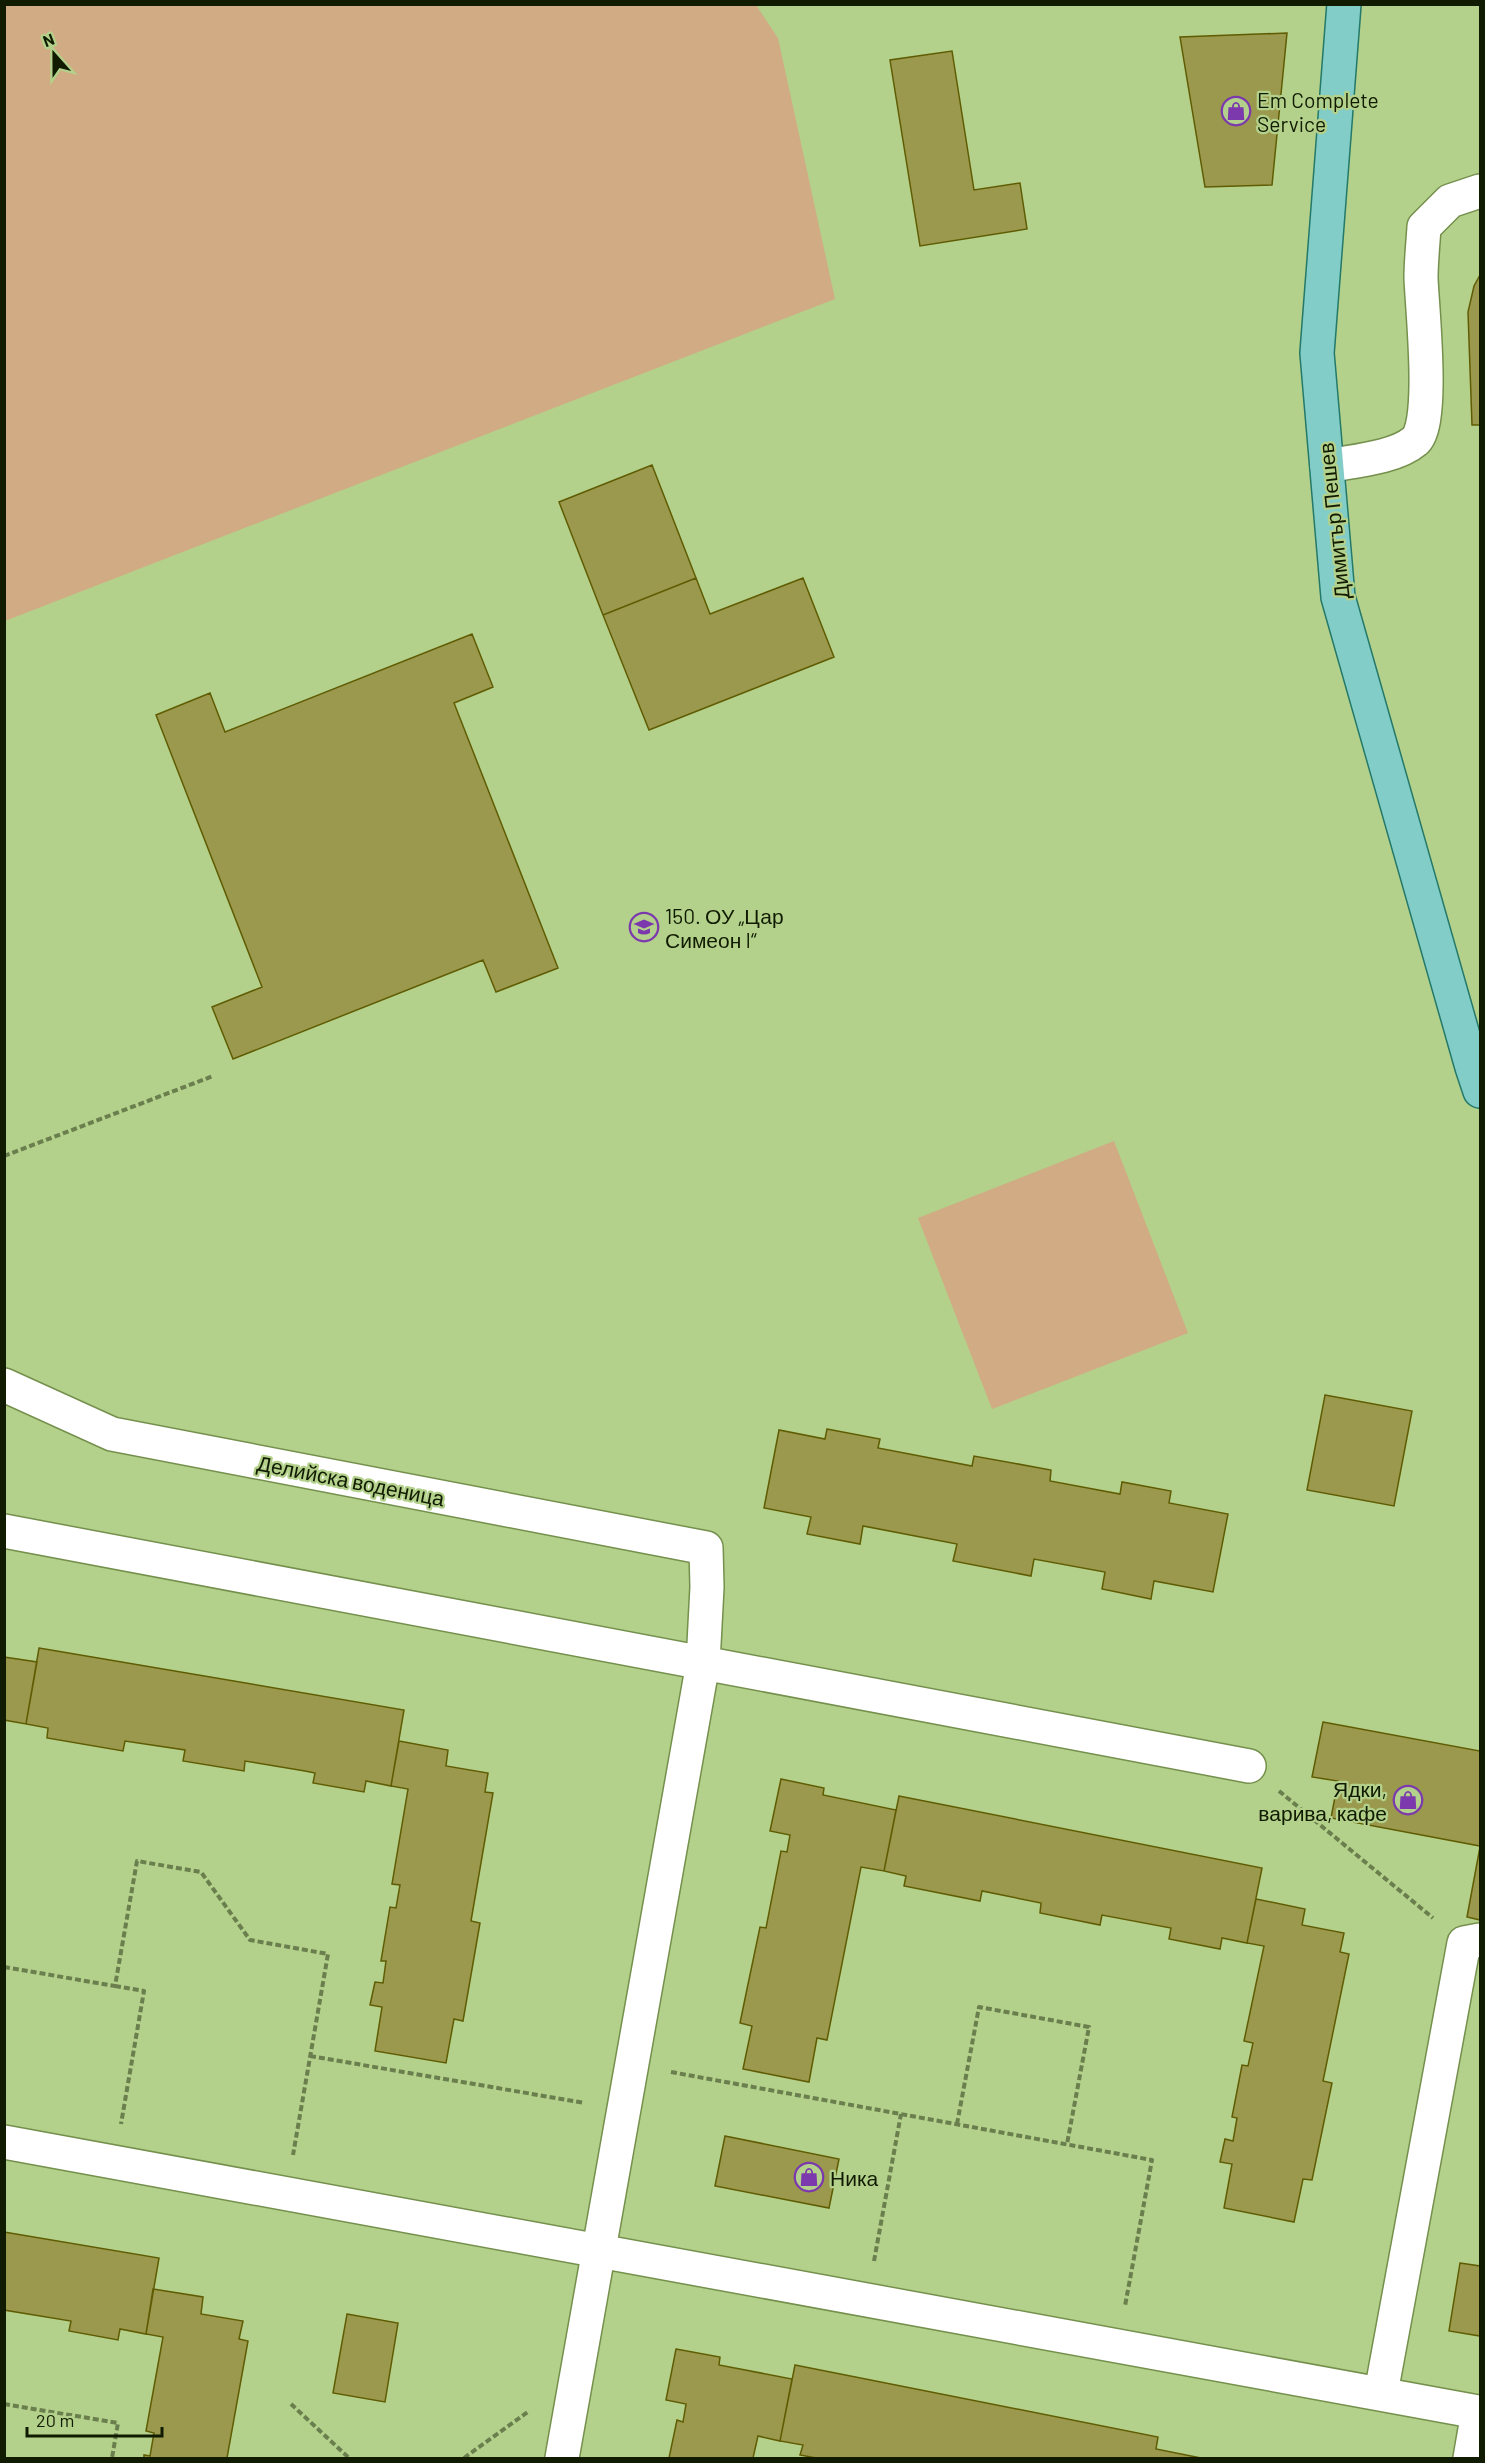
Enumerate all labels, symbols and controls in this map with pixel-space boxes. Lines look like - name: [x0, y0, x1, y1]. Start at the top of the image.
- north arrow: [24, 24, 84, 84]
- text: N: [40, 29, 57, 50]
- place label: Em Complete Service: [1257, 87, 1379, 136]
- shop icon: Em Complete Service: [1220, 95, 1252, 127]
- street label: Димитър Пешев: [1312, 442, 1354, 600]
- place label: 150. ОУ „Цар Симеон I“: [665, 903, 784, 952]
- school or university icon: 150. ОУ „Цар Симеон I“: [628, 911, 660, 943]
- street label: Делийска воденица: [255, 1450, 447, 1510]
- place label: Ядки, варива, кафе: [1258, 1776, 1387, 1825]
- shop icon: Ядки, варива, кафе: [1392, 1784, 1424, 1816]
- shop icon: Ника: [793, 2161, 825, 2193]
- place label: Ника: [830, 2165, 879, 2190]
- scale bar: [27, 2400, 162, 2438]
- text: 20 m: [36, 2409, 74, 2431]

